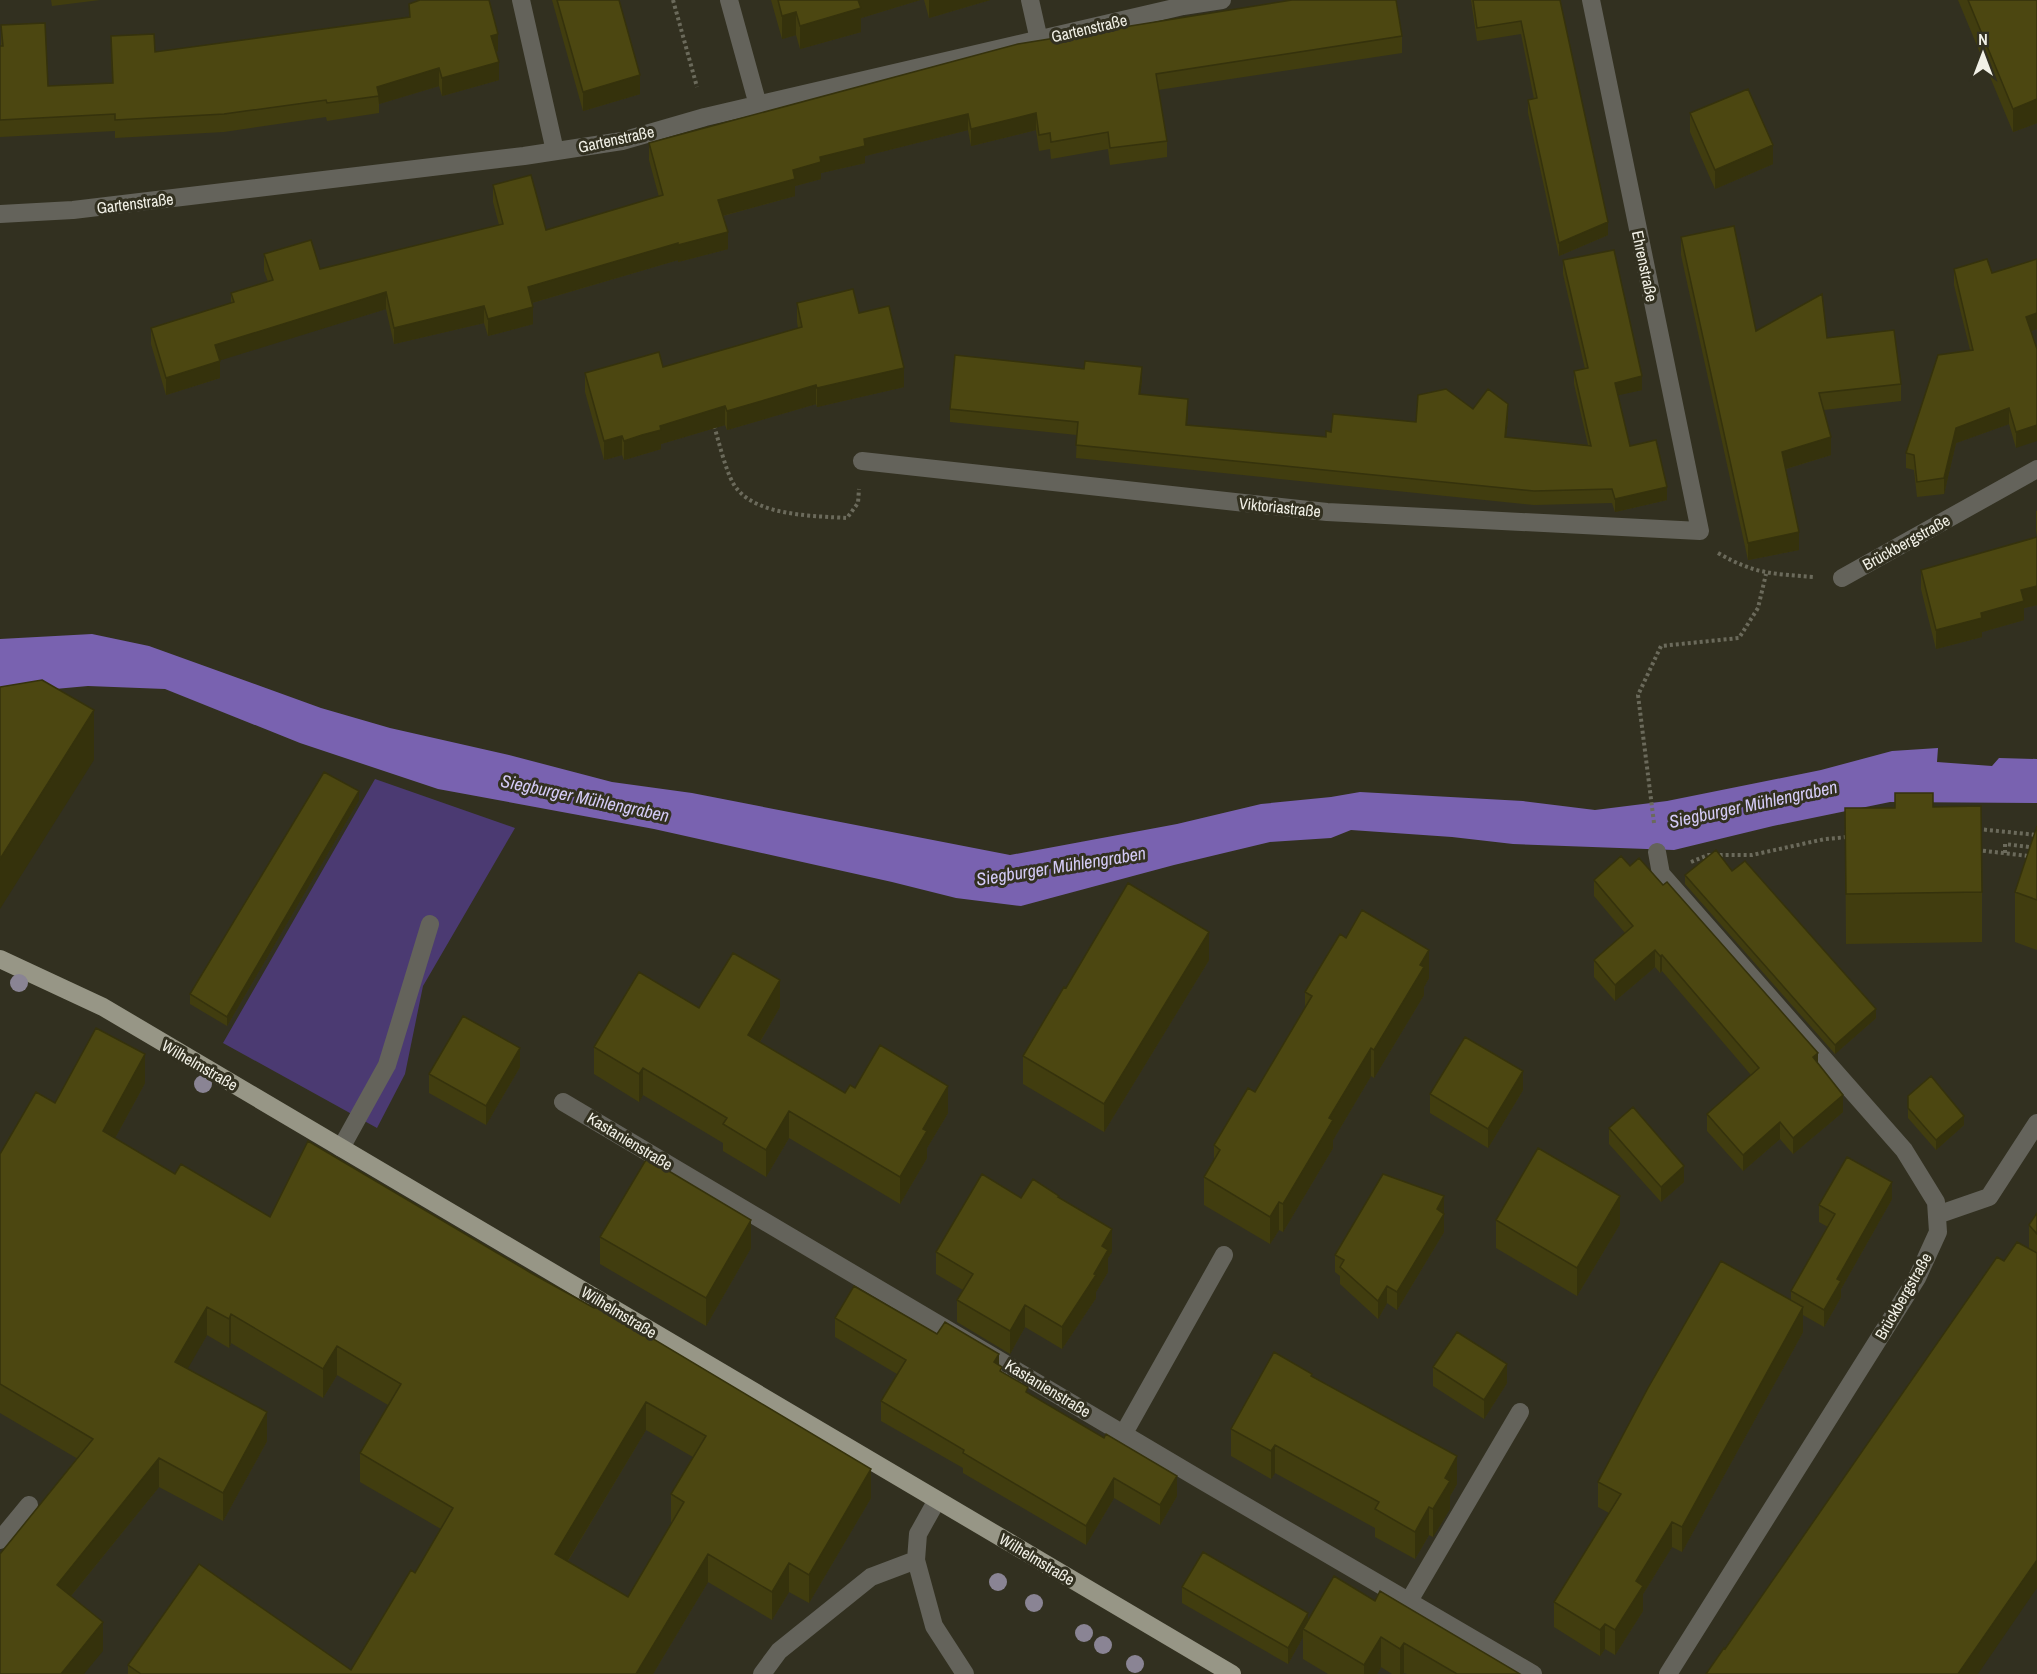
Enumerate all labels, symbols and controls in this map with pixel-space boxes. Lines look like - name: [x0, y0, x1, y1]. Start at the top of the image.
- street label: Gartenstraße: [1049, 9, 1129, 47]
- north arrow: [1953, 24, 2013, 84]
- text: N: [1978, 28, 1988, 50]
- street label: Gartenstraße: [576, 120, 656, 158]
- street label: Gartenstraße: [95, 187, 175, 219]
- street label: Ehrenstraße: [1627, 228, 1663, 304]
- street label: Viktoriastraße: [1238, 492, 1322, 522]
- street label: Brückbergstraße: [1858, 509, 1954, 575]
- water label: Siegburger Mühlengraben: [499, 768, 671, 828]
- water label: Siegburger Mühlengraben: [1667, 774, 1839, 834]
- water label: Siegburger Mühlengraben: [974, 840, 1148, 892]
- street label: Wilhelmstraße: [158, 1034, 242, 1096]
- street label: Kastanienstraße: [583, 1107, 677, 1175]
- street label: Brückbergstraße: [1869, 1249, 1937, 1343]
- street label: Wilhelmstraße: [577, 1281, 661, 1343]
- street label: Kastanienstraße: [1001, 1354, 1095, 1422]
- street label: Wilhelmstraße: [995, 1528, 1079, 1590]

